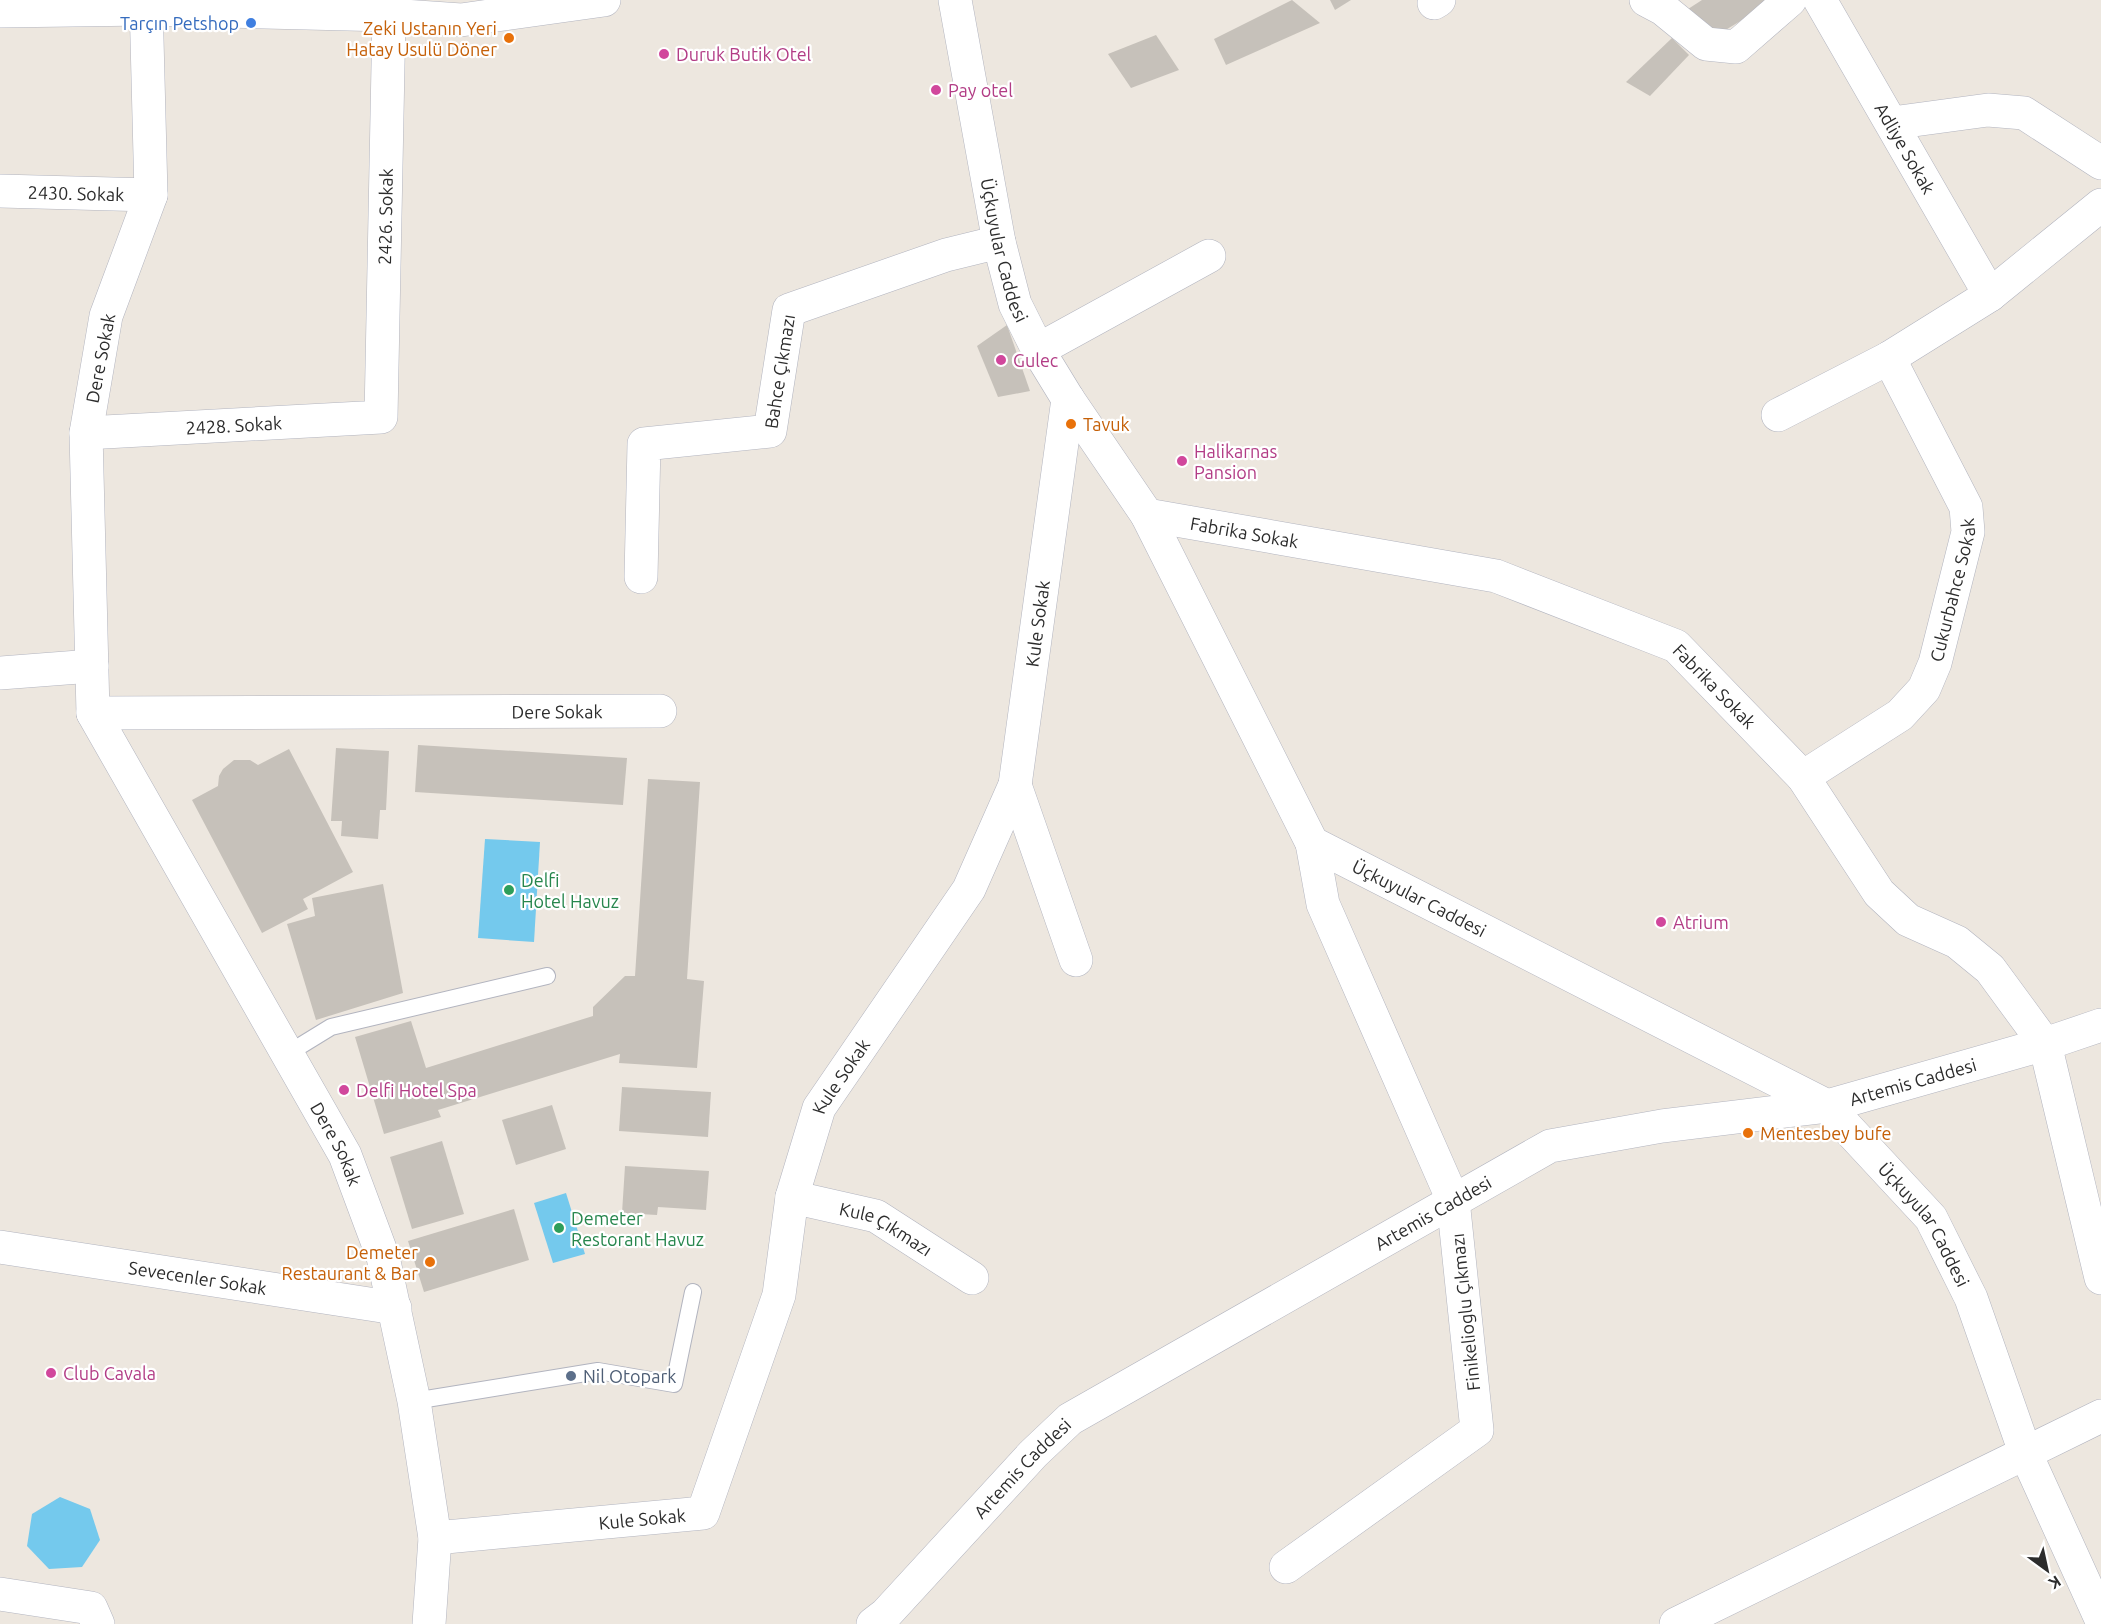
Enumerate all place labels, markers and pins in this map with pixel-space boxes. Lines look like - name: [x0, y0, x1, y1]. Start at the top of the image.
- place label: Tarçın Petshop: [120, 13, 239, 33]
- marker: Tarçın Petshop: [244, 16, 258, 30]
- place label: Zeki Ustanın Yeri Hatay Usulü Döner: [346, 18, 497, 59]
- marker: Zeki Ustanın Yeri Hatay Usulü Döner: [502, 31, 516, 45]
- place label: Duruk Butik Otel: [676, 44, 812, 64]
- marker: Duruk Butik Otel: [657, 47, 671, 61]
- place label: Pay otel: [948, 80, 1013, 100]
- marker: Pay otel: [929, 83, 943, 97]
- place label: Gulec: [1013, 350, 1058, 370]
- marker: Gulec: [994, 353, 1008, 367]
- place label: Tavuk: [1083, 414, 1130, 434]
- marker: Tavuk: [1064, 417, 1078, 431]
- place label: Halikarnas Pansion: [1194, 441, 1278, 482]
- marker: Halikarnas Pansion: [1175, 454, 1189, 468]
- place label: Delfi Hotel Havuz: [521, 870, 619, 911]
- marker: Delfi Hotel Havuz: [502, 883, 516, 897]
- place label: Atrium: [1673, 912, 1729, 932]
- marker: Atrium: [1654, 915, 1668, 929]
- place label: Delfi Hotel Spa: [356, 1080, 477, 1100]
- marker: Delfi Hotel Spa: [337, 1083, 351, 1097]
- place label: Mentesbey bufe: [1760, 1123, 1892, 1143]
- marker: Mentesbey bufe: [1741, 1126, 1755, 1140]
- place label: Demeter Restorant Havuz: [571, 1208, 704, 1249]
- marker: Demeter Restorant Havuz: [552, 1221, 566, 1235]
- place label: Demeter Restaurant & Bar: [282, 1242, 418, 1283]
- marker: Demeter Restaurant & Bar: [423, 1255, 437, 1269]
- place label: Club Cavala: [63, 1363, 156, 1383]
- marker: Club Cavala: [44, 1366, 58, 1380]
- place label: Nil Otopark: [583, 1366, 676, 1386]
- marker: Nil Otopark: [564, 1369, 578, 1383]

